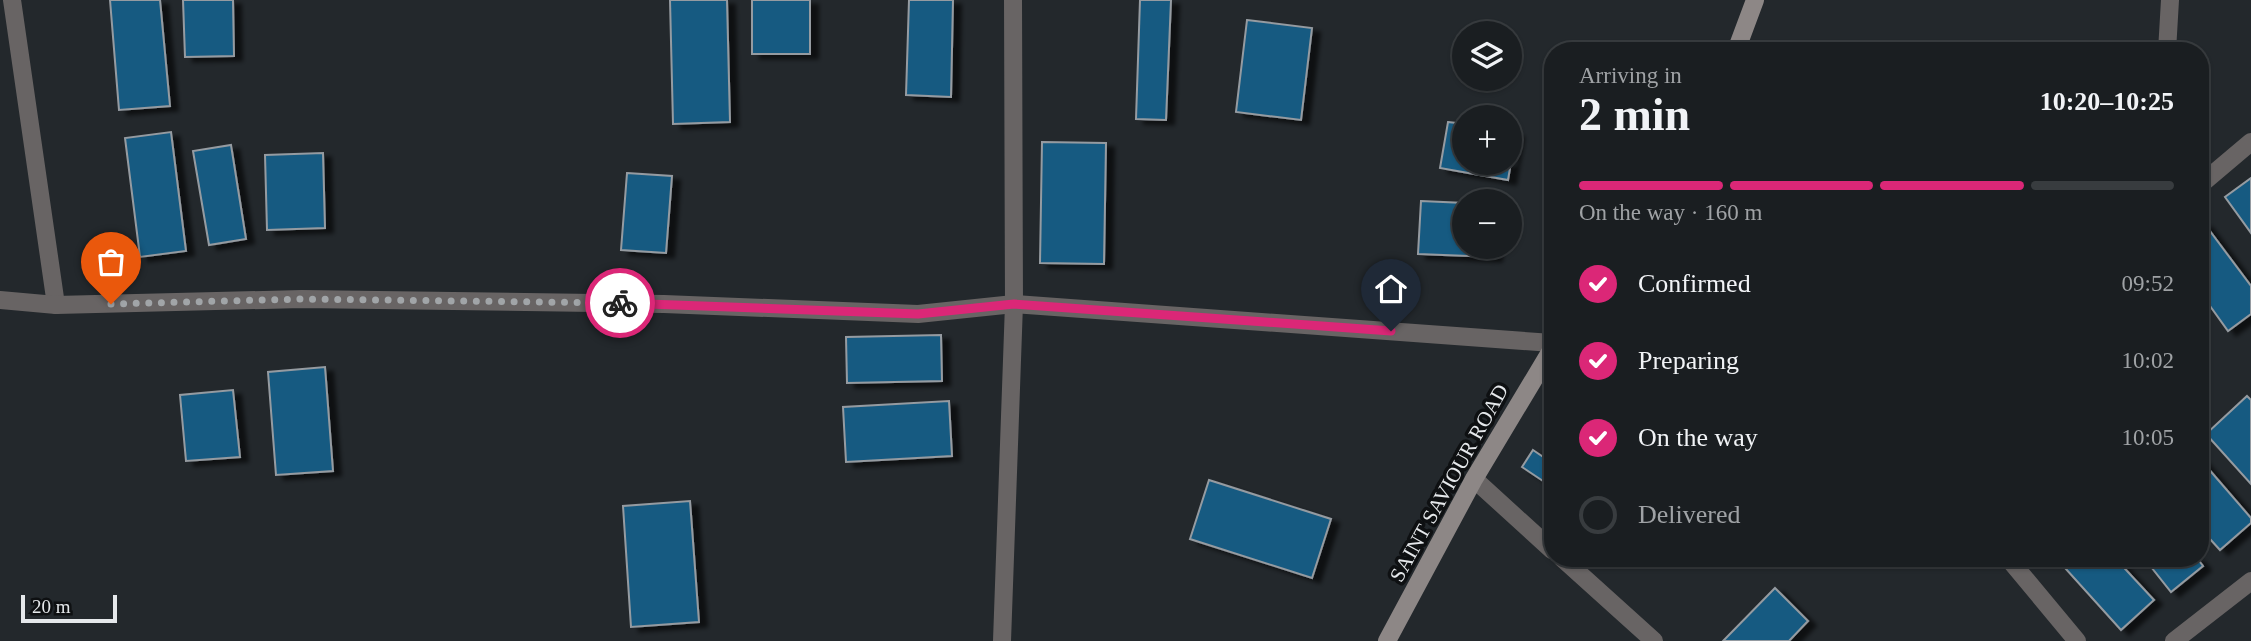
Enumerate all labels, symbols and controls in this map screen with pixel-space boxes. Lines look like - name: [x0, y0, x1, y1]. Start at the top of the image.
- map controls: [1452, 21, 1522, 259]
- button: layers: [1452, 21, 1522, 91]
- text: Arriving in: [1579, 63, 1682, 88]
- text: 10:20–10:25: [2040, 87, 2174, 116]
- text: 2 min: [1579, 89, 1690, 140]
- button: +: [1452, 105, 1522, 175]
- button: −: [1452, 189, 1522, 259]
- text: On the way · 160 m: [1579, 200, 1762, 225]
- pin: [81, 232, 141, 304]
- icon: bag: [92, 243, 130, 281]
- pin: [1361, 259, 1421, 331]
- icon: check: [1579, 265, 1617, 303]
- courier: [585, 268, 655, 338]
- text: Confirmed: [1638, 269, 1751, 298]
- icon: home: [1372, 270, 1410, 308]
- text: 09:52: [2122, 271, 2174, 296]
- icon: bike: [601, 284, 639, 322]
- icon: check: [1579, 342, 1617, 380]
- text: Preparing: [1638, 346, 1739, 375]
- text: 10:02: [2122, 348, 2174, 373]
- street label: SAINT SAVIOUR ROAD: [1385, 380, 1513, 586]
- icon: check: [1579, 419, 1617, 457]
- text: On the way: [1638, 423, 1758, 452]
- text: 10:05: [2122, 425, 2174, 450]
- text: Delivered: [1638, 500, 1741, 529]
- scale bar: [21, 592, 117, 624]
- text: 20 m: [32, 596, 71, 617]

